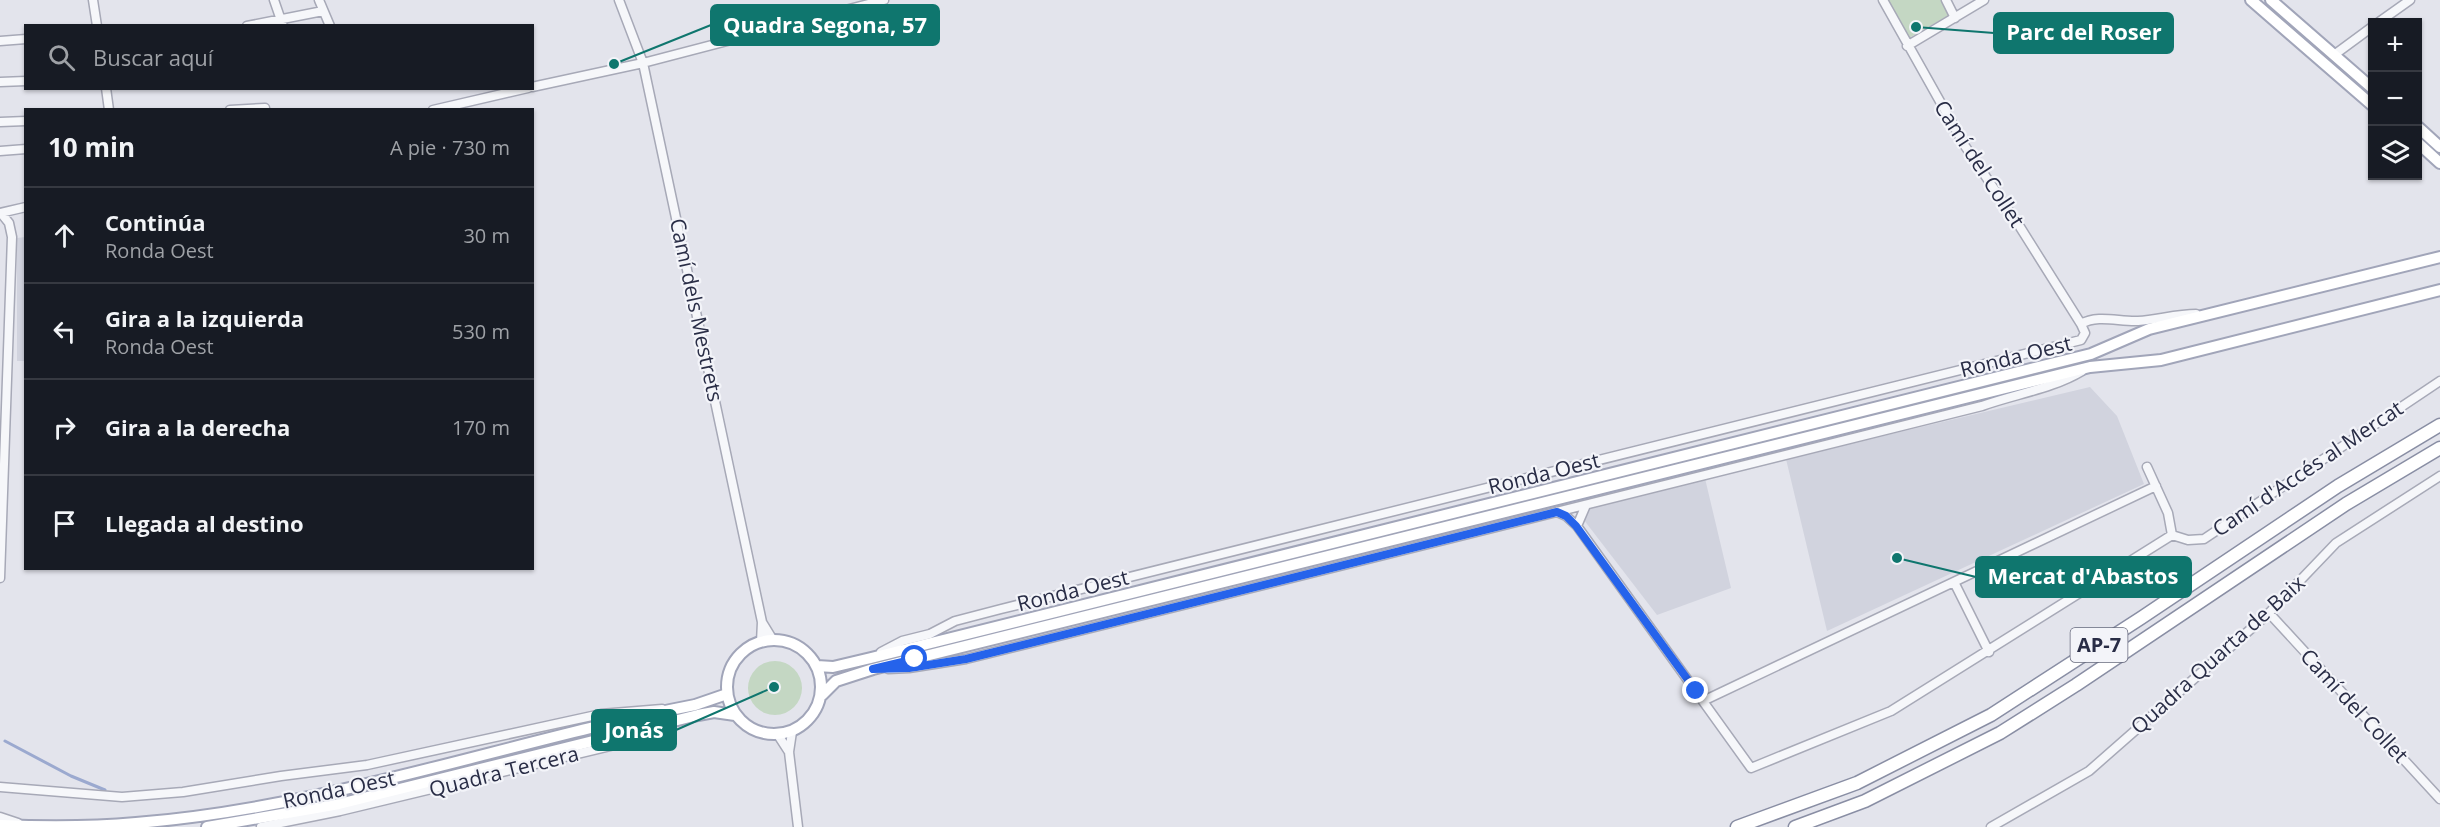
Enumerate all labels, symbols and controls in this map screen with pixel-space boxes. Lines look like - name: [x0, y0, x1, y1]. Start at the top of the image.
- callout: Quadra Segona, 57: [711, 5, 939, 45]
- text: Quadra Segona, 57: [723, 9, 927, 39]
- callout: Parc del Roser: [1994, 13, 2173, 53]
- text: Parc del Roser: [2006, 16, 2162, 46]
- map controls: [2368, 18, 2422, 180]
- button: +: [2368, 18, 2422, 72]
- search box: [24, 24, 534, 90]
- icon: search: [45, 41, 78, 74]
- text: Buscar aquí: [93, 42, 213, 72]
- button: −: [2368, 72, 2422, 126]
- street label: Camí del Collet: [1928, 95, 2031, 232]
- button: layers: [2368, 126, 2422, 180]
- text: 10 min: [48, 129, 135, 165]
- text: A pie · 730 m: [390, 134, 510, 161]
- text: Continúa: [105, 207, 206, 237]
- street label: Camí dels Mestrets: [664, 216, 730, 404]
- icon: ahead: [48, 219, 81, 252]
- text: 30 m: [463, 222, 510, 249]
- text: Ronda Oest: [105, 237, 214, 264]
- text: Gira a la izquierda: [105, 303, 304, 333]
- icon: left: [48, 315, 81, 348]
- text: 530 m: [452, 318, 510, 345]
- street label: Ronda Oest: [1957, 329, 2074, 383]
- text: Ronda Oest: [105, 333, 214, 360]
- street label: Camí d'Accés al Mercat: [2207, 394, 2408, 542]
- icon: right: [48, 411, 81, 444]
- text: Gira a la derecha: [105, 412, 290, 442]
- text: 170 m: [452, 414, 510, 441]
- street label: Ronda Oest: [1485, 446, 1602, 500]
- icon: arrive: [48, 507, 81, 540]
- text: Llegada al destino: [105, 508, 304, 538]
- callout: Mercat d'Abastos: [1976, 557, 2191, 597]
- text: Mercat d'Abastos: [1988, 560, 2178, 590]
- street label: Ronda Oest: [1014, 563, 1131, 617]
- street label: Quadra Quarta de Baix: [2124, 569, 2310, 740]
- road number: AP-7: [2070, 628, 2128, 662]
- street label: Camí del Collet: [2295, 642, 2415, 768]
- route start: [901, 645, 927, 671]
- route end: [1682, 677, 1708, 703]
- callout: Jonás: [592, 710, 676, 750]
- text: Jonás: [602, 714, 664, 744]
- street label: Quadra Tercera: [426, 739, 582, 803]
- street label: Ronda Oest: [280, 763, 397, 815]

